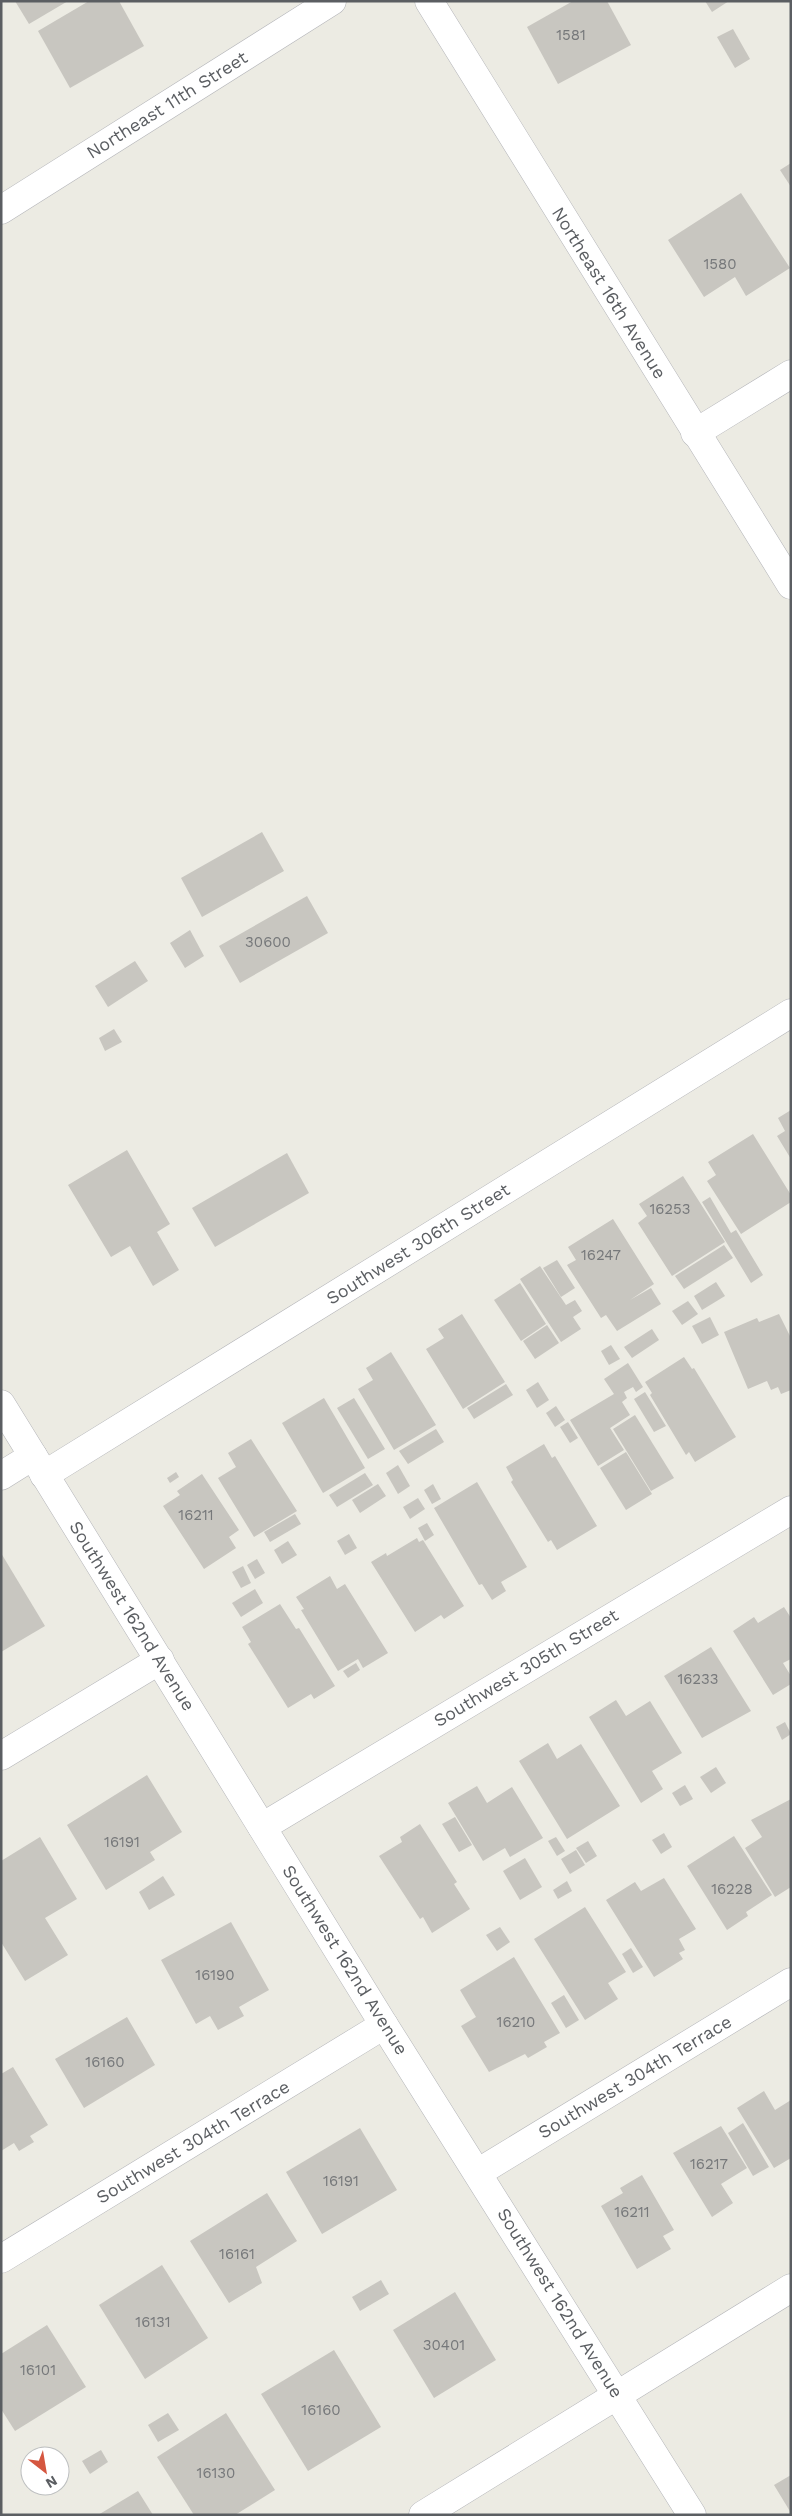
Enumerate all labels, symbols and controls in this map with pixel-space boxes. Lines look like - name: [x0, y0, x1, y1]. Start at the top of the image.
- house number: 1581: [556, 26, 586, 44]
- street label: Northeast 11th Street: [82, 46, 251, 163]
- street label: Northeast 16th Avenue: [548, 203, 671, 382]
- house number: 1580: [703, 255, 737, 273]
- house number: 30600: [245, 933, 291, 951]
- street label: Southwest 306th Street: [322, 1178, 514, 1309]
- house number: 16253: [649, 1200, 691, 1218]
- house number: 16247: [581, 1246, 621, 1264]
- house number: 16211: [178, 1506, 214, 1524]
- street label: Southwest 162nd Avenue: [65, 1517, 200, 1715]
- street label: Southwest 305th Street: [430, 1604, 622, 1731]
- house number: 16233: [677, 1670, 719, 1688]
- house number: 16191: [104, 1833, 140, 1851]
- street label: Southwest 162nd Avenue: [278, 1861, 413, 2059]
- house number: 16228: [711, 1880, 753, 1898]
- house number: 16190: [195, 1966, 235, 1984]
- street label: Southwest 304th Terrace: [534, 2010, 735, 2143]
- house number: 16210: [497, 2013, 535, 2031]
- house number: 16160: [85, 2053, 125, 2071]
- street label: Southwest 304th Terrace: [92, 2075, 293, 2208]
- house number: 16217: [690, 2155, 728, 2173]
- house number: 16191: [323, 2172, 359, 2190]
- house number: 16211: [614, 2203, 650, 2221]
- street label: Southwest 162nd Avenue: [493, 2204, 628, 2402]
- house number: 16161: [219, 2245, 255, 2263]
- house number: 16131: [135, 2313, 171, 2331]
- house number: 30401: [423, 2336, 465, 2354]
- house number: 16101: [20, 2361, 56, 2379]
- house number: 16160: [301, 2401, 341, 2419]
- north arrow: [20, 2446, 70, 2496]
- house number: 16130: [197, 2464, 235, 2482]
- text: N: [43, 2473, 60, 2492]

